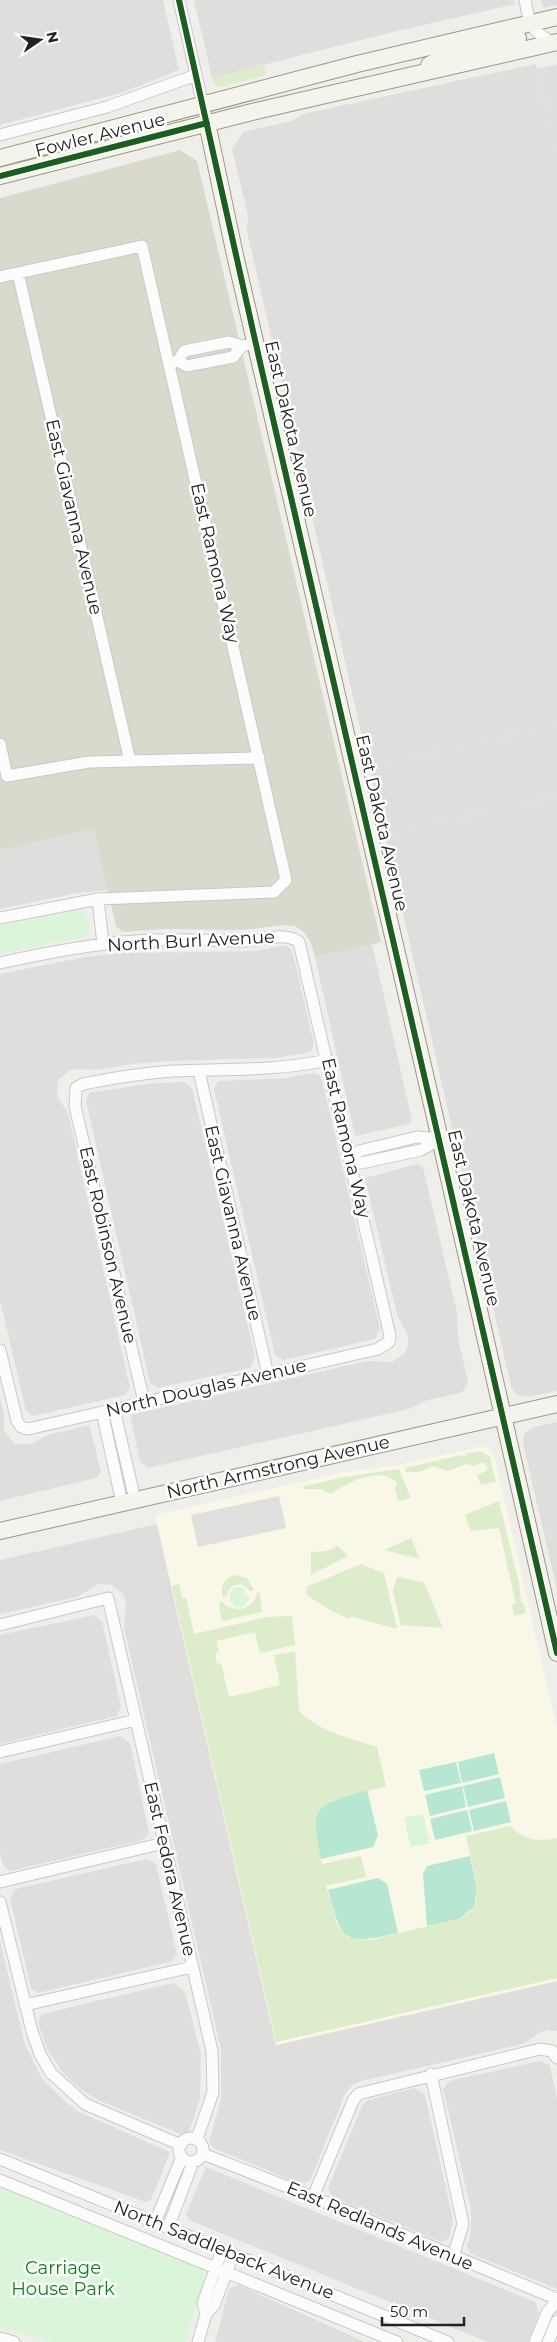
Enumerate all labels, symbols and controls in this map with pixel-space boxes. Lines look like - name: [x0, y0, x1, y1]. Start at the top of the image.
- north arrow: [15, 15, 65, 65]
- text: N: [43, 30, 63, 45]
- street label: Fowler Avenue: [33, 108, 168, 162]
- street label: East Dakota Avenue: [260, 338, 322, 520]
- street label: East Giavanna Avenue: [41, 417, 107, 617]
- street label: East Ramona Way: [186, 481, 244, 646]
- street label: East Dakota Avenue: [351, 732, 413, 914]
- street label: North Burl Avenue: [107, 926, 276, 956]
- street label: East Ramona Way: [317, 1056, 375, 1221]
- street label: East Giavanna Avenue: [200, 1123, 266, 1323]
- street label: East Dakota Avenue: [443, 1127, 505, 1309]
- street label: East Robinson Avenue: [75, 1144, 141, 1346]
- street label: North Douglas Avenue: [104, 1354, 309, 1422]
- street label: North Armstrong Avenue: [164, 1431, 392, 1503]
- street label: East Fedora Avenue: [139, 1780, 201, 1959]
- street label: East Redlands Avenue: [283, 2177, 477, 2275]
- street label: North Saddleback Avenue: [111, 2196, 337, 2304]
- park label: Carriage House Park: [11, 2257, 115, 2300]
- scale bar: [382, 2294, 464, 2326]
- text: 50 m: [390, 2302, 428, 2321]

